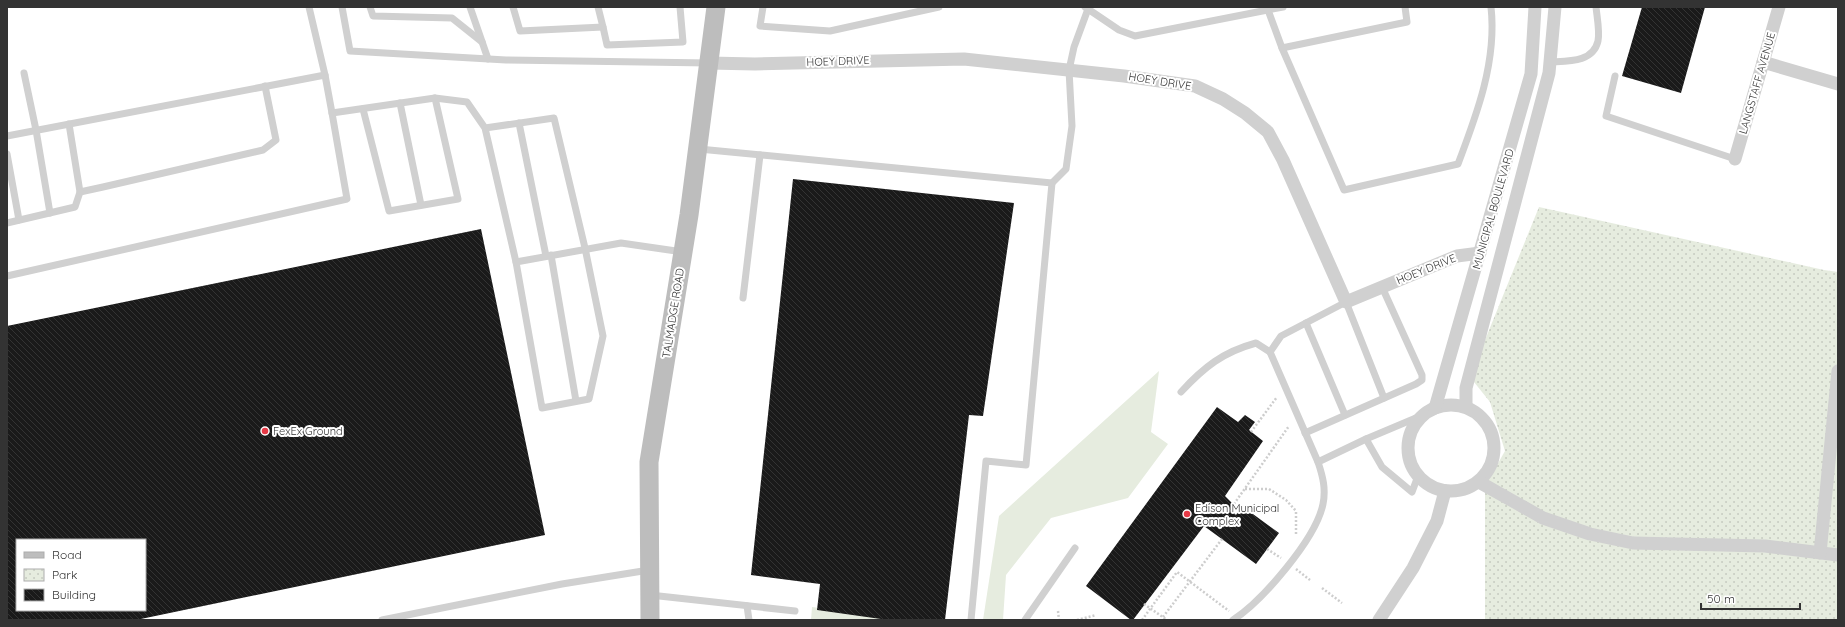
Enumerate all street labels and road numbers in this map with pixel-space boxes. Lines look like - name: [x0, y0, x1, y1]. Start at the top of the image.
- street label: LANGSTAFF AVENUE: [1736, 30, 1778, 136]
- street label: HOEY DRIVE: [806, 53, 870, 69]
- street label: HOEY DRIVE: [1128, 69, 1192, 93]
- street label: MUNICIPAL BOULEVARD: [1469, 147, 1517, 271]
- street label: HOEY DRIVE: [1394, 251, 1458, 287]
- street label: TALMADGE ROAD: [659, 267, 687, 359]

